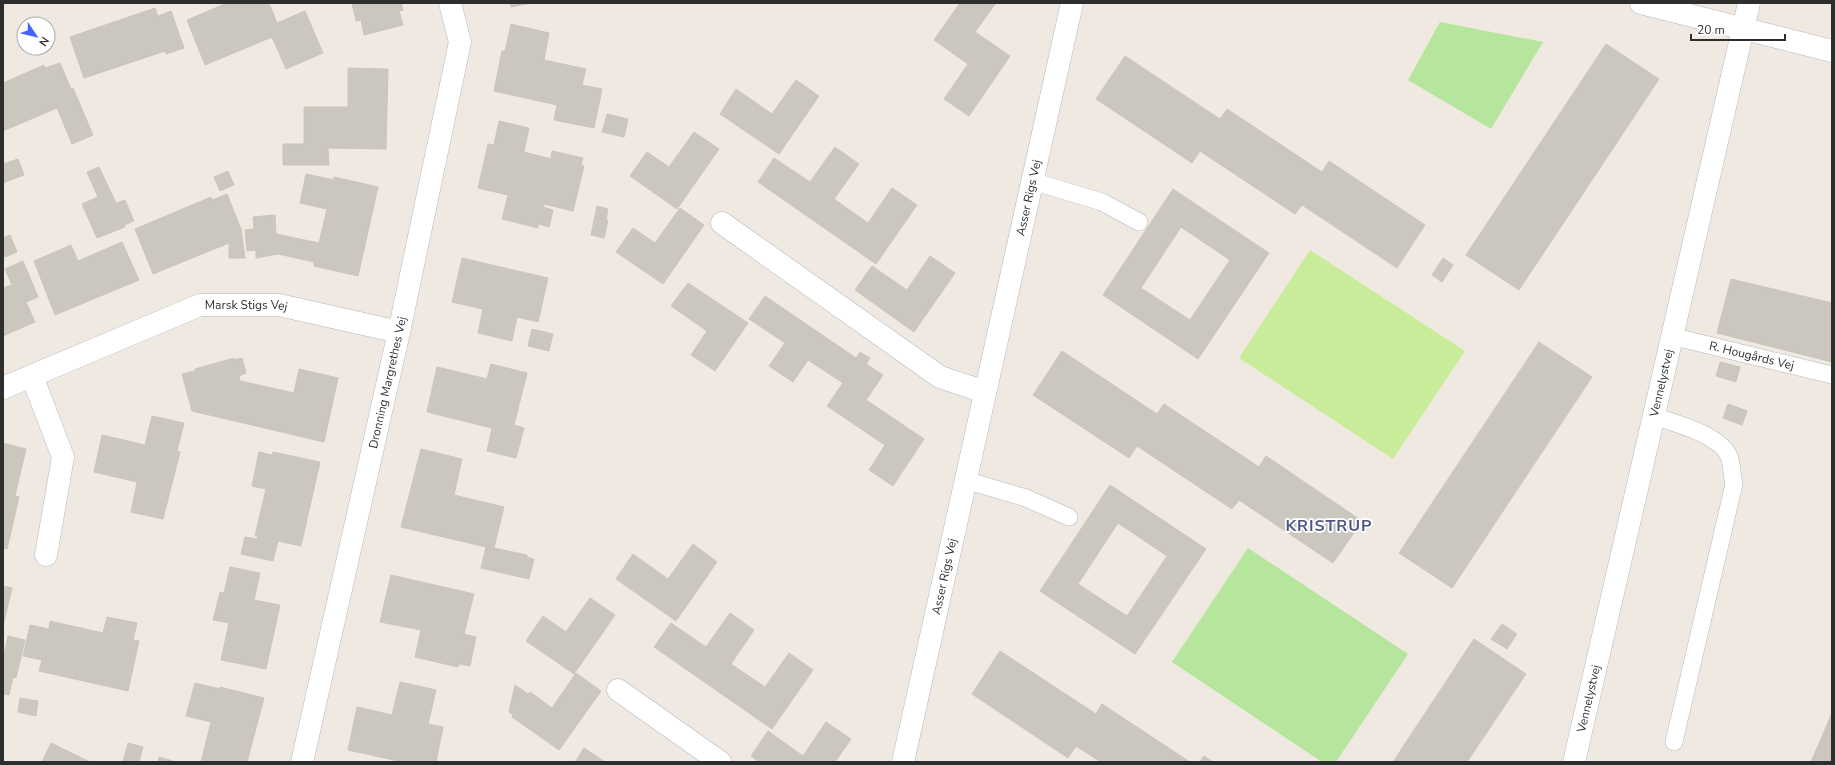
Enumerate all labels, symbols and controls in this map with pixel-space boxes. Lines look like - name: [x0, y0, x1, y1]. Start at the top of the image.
- north arrow: [16, 16, 56, 56]
- scale bar: [1691, 16, 1785, 42]
- text: 20 m: [1697, 22, 1725, 38]
- text: N: [35, 34, 52, 49]
- street label: Asser Rigs Vej: [1012, 158, 1045, 237]
- street label: Marsk Stigs Vej: [205, 297, 289, 315]
- street label: Dronning Margrethes Vej: [365, 315, 410, 450]
- street label: R. Hougårds Vej: [1708, 338, 1796, 374]
- street label: Vennelystvej: [1646, 347, 1677, 419]
- district label: KRISTRUP: [1285, 515, 1373, 537]
- street label: Asser Rigs Vej: [928, 537, 961, 616]
- street label: Vennelystvej: [1573, 663, 1604, 735]

